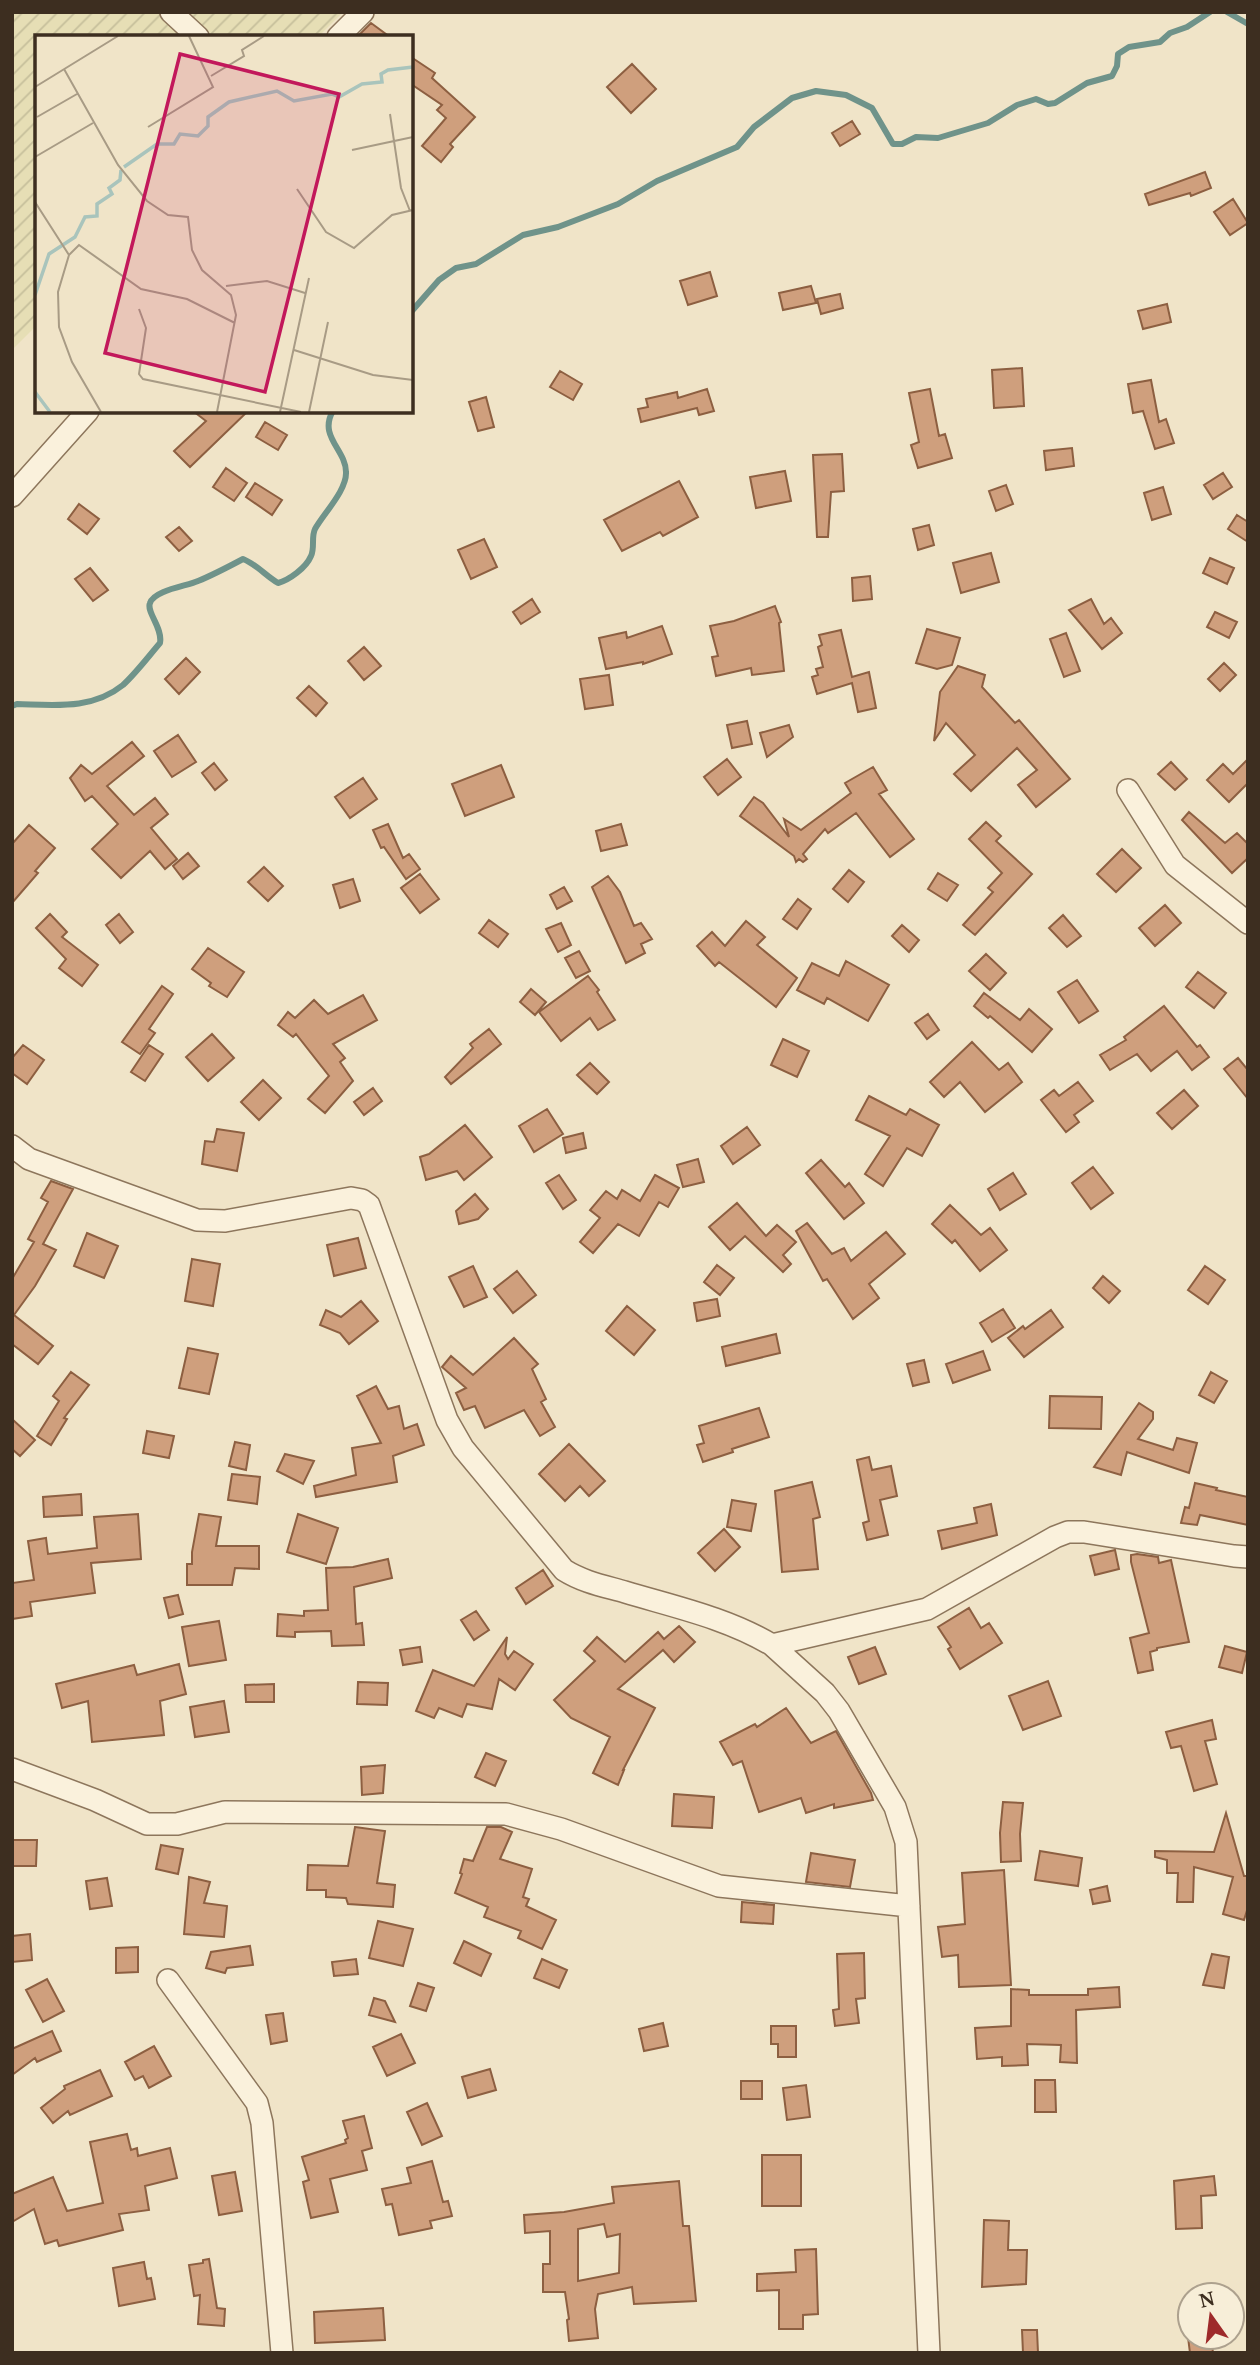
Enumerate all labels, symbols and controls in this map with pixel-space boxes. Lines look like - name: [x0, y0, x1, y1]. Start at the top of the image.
- inset map: [35, 35, 413, 413]
- north arrow: [1176, 2281, 1246, 2351]
- text: N: [1196, 2285, 1217, 2314]

